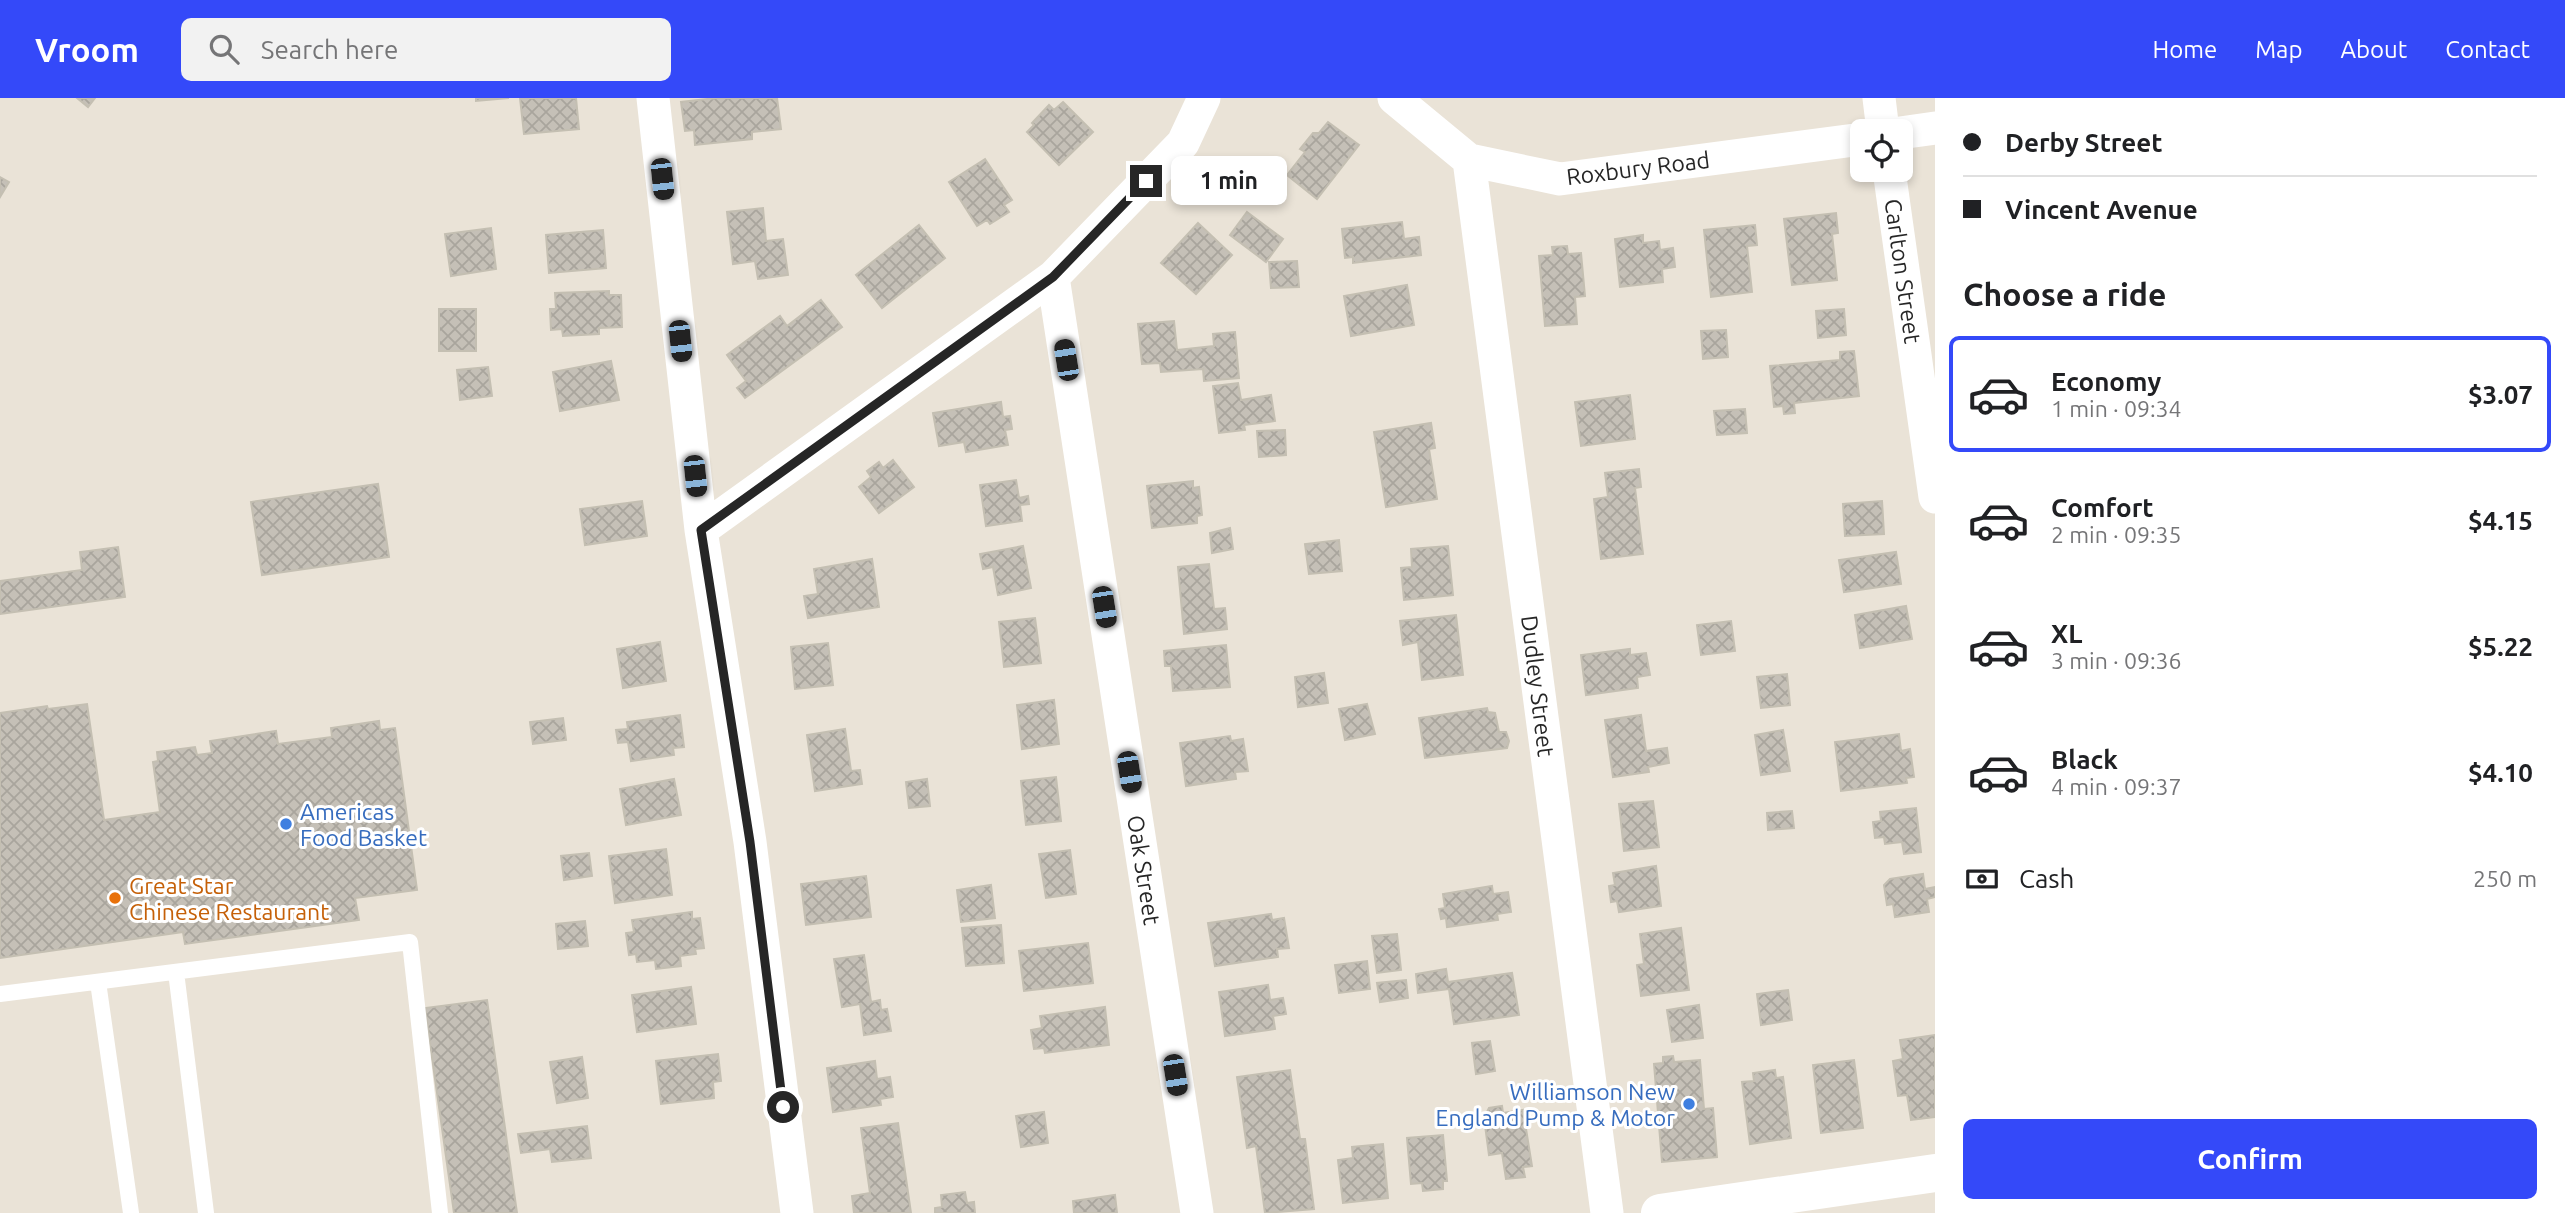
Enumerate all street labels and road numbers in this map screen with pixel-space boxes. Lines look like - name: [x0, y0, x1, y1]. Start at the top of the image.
- street label: Roxbury Road: [1565, 147, 1711, 189]
- street label: Carlton Street: [1880, 197, 1926, 345]
- street label: Dudley Street: [1517, 614, 1559, 758]
- street label: Oak Street: [1123, 813, 1165, 927]

